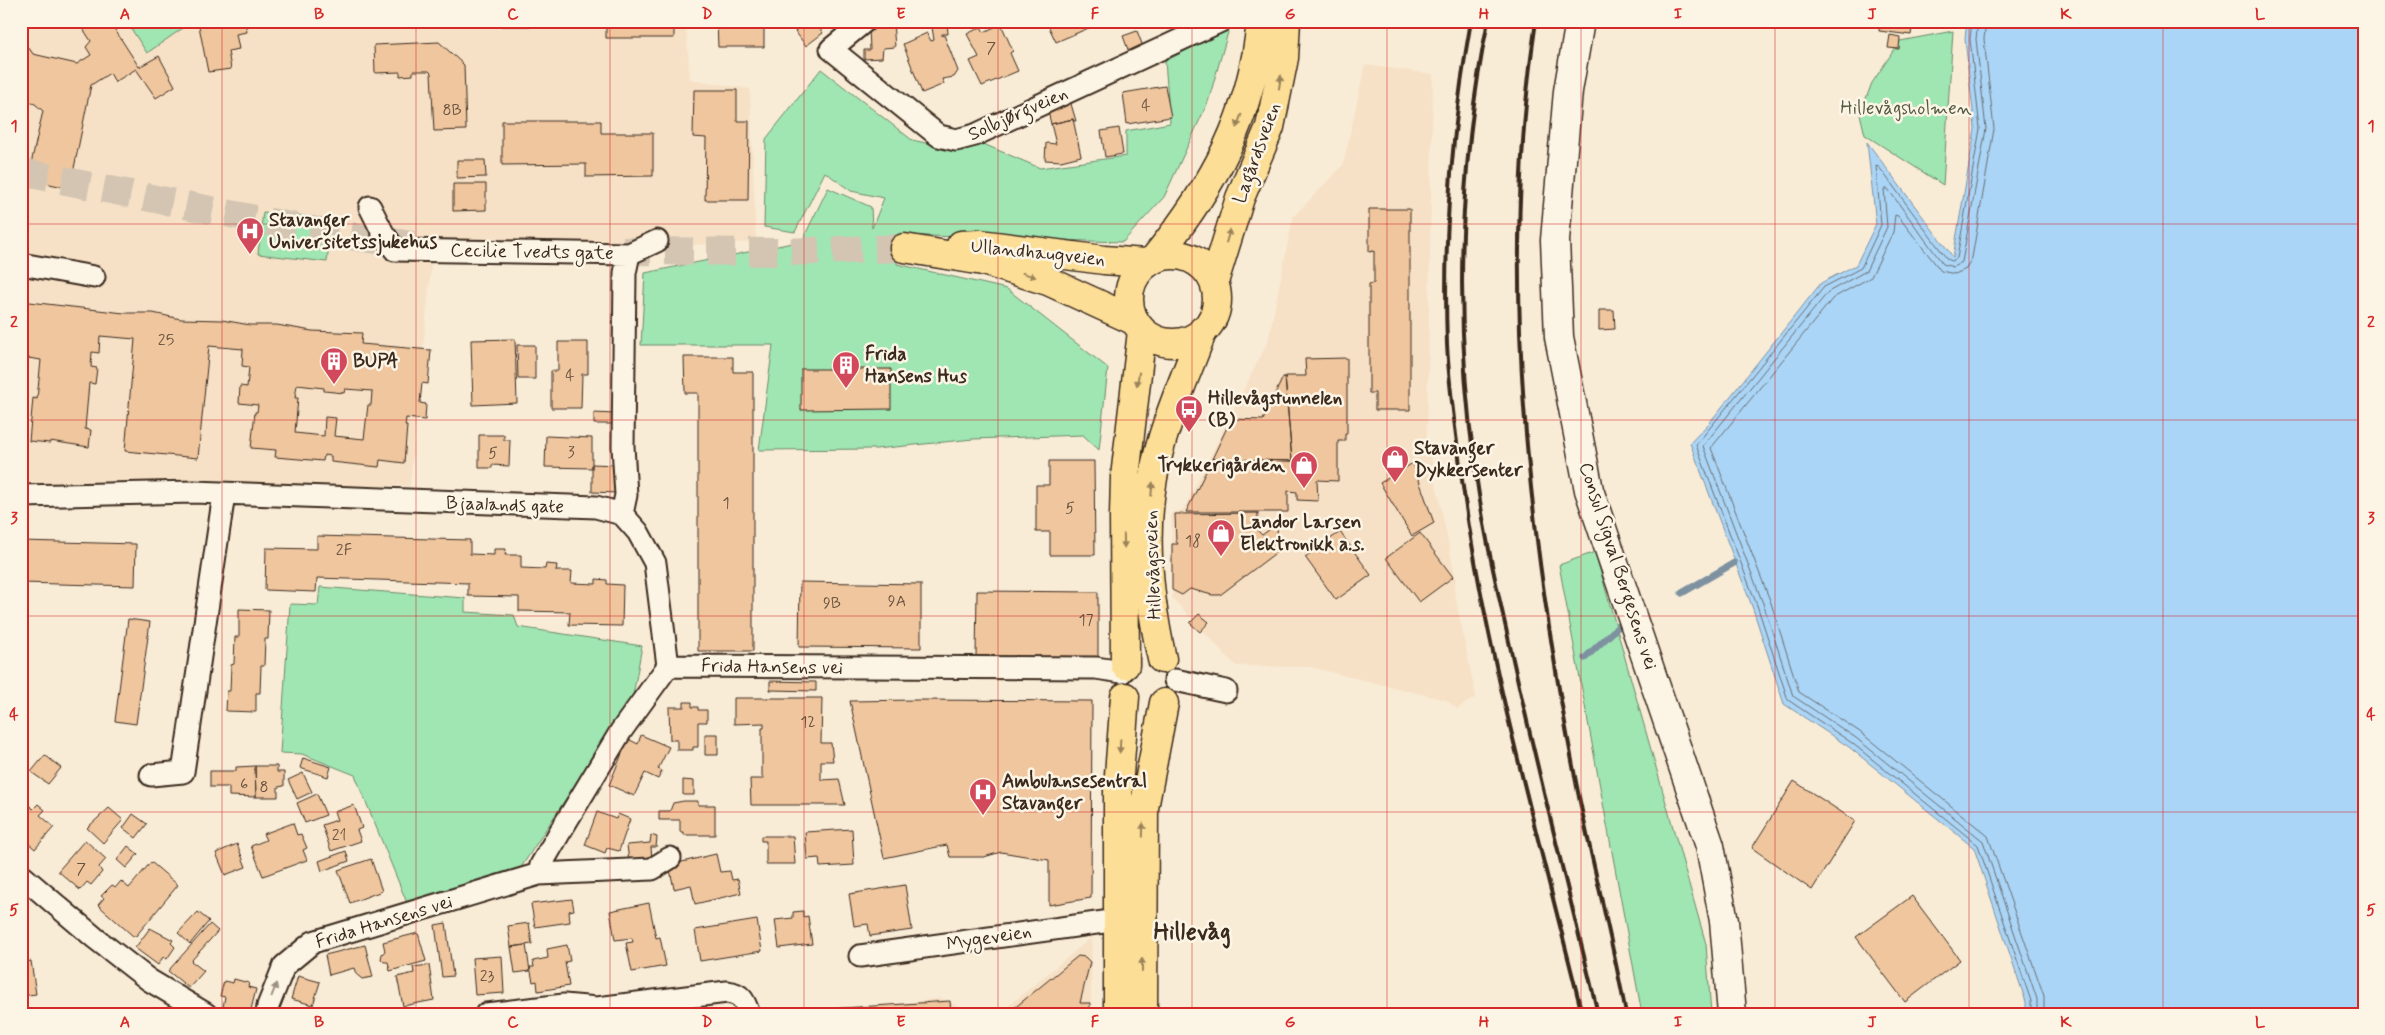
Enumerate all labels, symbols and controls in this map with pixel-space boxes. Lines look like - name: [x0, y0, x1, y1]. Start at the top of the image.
- text: A: [120, 4, 130, 25]
- text: B: [314, 4, 324, 25]
- text: C: [507, 4, 519, 25]
- text: D: [701, 4, 713, 25]
- text: E: [896, 4, 906, 25]
- text: F: [1091, 4, 1100, 25]
- text: G: [1285, 4, 1296, 25]
- text: H: [1479, 4, 1490, 25]
- text: I: [1674, 4, 1683, 25]
- text: J: [1867, 4, 1877, 25]
- text: K: [2060, 4, 2072, 25]
- text: L: [2255, 4, 2266, 25]
- house number: 7: [986, 38, 996, 59]
- one-way arrow: [1276, 74, 1284, 90]
- street label: Solbjørgveien: [964, 81, 1073, 150]
- house number: 4: [1141, 95, 1151, 116]
- park label: Hillevågsholmen: [1840, 96, 1972, 122]
- street label: Lagårdsveien: [1227, 99, 1290, 208]
- house number: 8B: [442, 100, 462, 121]
- one-way arrow: [1235, 114, 1243, 129]
- text: 1: [10, 116, 18, 137]
- text: 1: [2367, 116, 2375, 137]
- place label: Stavanger Universitetssjukehus: [269, 208, 438, 256]
- hospital icon: Stavanger Universitetssjukehus: [235, 216, 265, 255]
- one-way arrow: [1224, 228, 1232, 243]
- street label: Ullandhaugveien: [969, 234, 1106, 274]
- street label: Cecilie Tvedts gate: [450, 238, 614, 268]
- one-way arrow: [1022, 272, 1037, 280]
- text: 2: [10, 312, 18, 333]
- text: 2: [2367, 312, 2375, 333]
- house number: 25: [158, 330, 174, 351]
- place label: Frida Hansens Hus: [865, 342, 967, 389]
- building icon: BUPA: [319, 346, 349, 385]
- place label: BUPA: [353, 349, 398, 374]
- building icon: Frida Hansens Hus: [831, 350, 861, 389]
- house number: 4: [565, 365, 575, 386]
- one-way arrow: [1133, 372, 1141, 388]
- place label: Hillevågstunnelen (B): [1208, 386, 1343, 433]
- bus stop icon: Hillevågstunnelen (B): [1174, 394, 1204, 433]
- place label: Stavanger Dykkersenter: [1414, 436, 1524, 483]
- house number: 3: [567, 442, 575, 463]
- house number: 5: [488, 443, 498, 464]
- shop icon: Stavanger Dykkersenter: [1380, 444, 1410, 483]
- shop icon: Trykkerigården: [1289, 450, 1319, 489]
- place label: Trykkerigården: [1157, 453, 1285, 479]
- street label: Consul Sigval Bergesens vei: [1570, 459, 1663, 674]
- one-way arrow: [1148, 480, 1156, 496]
- street label: Bjaalands gate: [445, 490, 565, 521]
- house number: 1: [722, 493, 730, 514]
- house number: 5: [1065, 498, 1075, 519]
- text: 3: [10, 508, 18, 529]
- text: 3: [2367, 508, 2375, 529]
- street label: Hillevågsveien: [1139, 510, 1168, 620]
- place label: Landor Larsen Elektronikk a.s.: [1240, 510, 1365, 557]
- shop icon: Landor Larsen Elektronikk a.s.: [1206, 518, 1236, 557]
- house number: 18: [1185, 531, 1201, 552]
- one-way arrow: [1120, 533, 1128, 549]
- house number: 2F: [336, 540, 352, 561]
- house number: 9A: [888, 591, 906, 612]
- house number: 9B: [823, 593, 841, 614]
- house number: 17: [1078, 610, 1094, 631]
- street label: Frida Hansens vei: [701, 653, 843, 681]
- text: 4: [9, 704, 19, 725]
- text: 4: [2366, 704, 2376, 725]
- house number: 12: [800, 712, 816, 733]
- one-way arrow: [1116, 738, 1124, 754]
- place label: Ambulansesentral Stavanger: [1002, 769, 1147, 819]
- house number: 6: [240, 774, 248, 795]
- house number: 8: [259, 777, 269, 798]
- hospital icon: Ambulansesentral Stavanger: [968, 777, 998, 816]
- one-way arrow: [1139, 822, 1147, 838]
- house number: 21: [332, 825, 346, 846]
- house number: 7: [76, 859, 86, 880]
- street label: Frida Hansens vei: [312, 889, 456, 955]
- text: 5: [9, 900, 19, 921]
- text: 5: [2366, 900, 2376, 921]
- district label: Hillevåg: [1153, 917, 1231, 949]
- street label: Mygeveien: [945, 919, 1034, 959]
- one-way arrow: [1138, 957, 1146, 973]
- house number: 23: [480, 966, 495, 987]
- one-way arrow: [271, 982, 278, 997]
- text: A: [120, 1012, 130, 1033]
- text: B: [314, 1012, 324, 1033]
- text: C: [507, 1012, 519, 1033]
- text: D: [701, 1012, 713, 1033]
- text: E: [896, 1012, 906, 1033]
- text: F: [1091, 1012, 1100, 1033]
- text: G: [1285, 1012, 1296, 1033]
- text: H: [1479, 1012, 1490, 1033]
- text: I: [1674, 1012, 1683, 1033]
- text: J: [1867, 1012, 1877, 1033]
- text: K: [2060, 1012, 2072, 1033]
- text: L: [2255, 1012, 2266, 1033]

